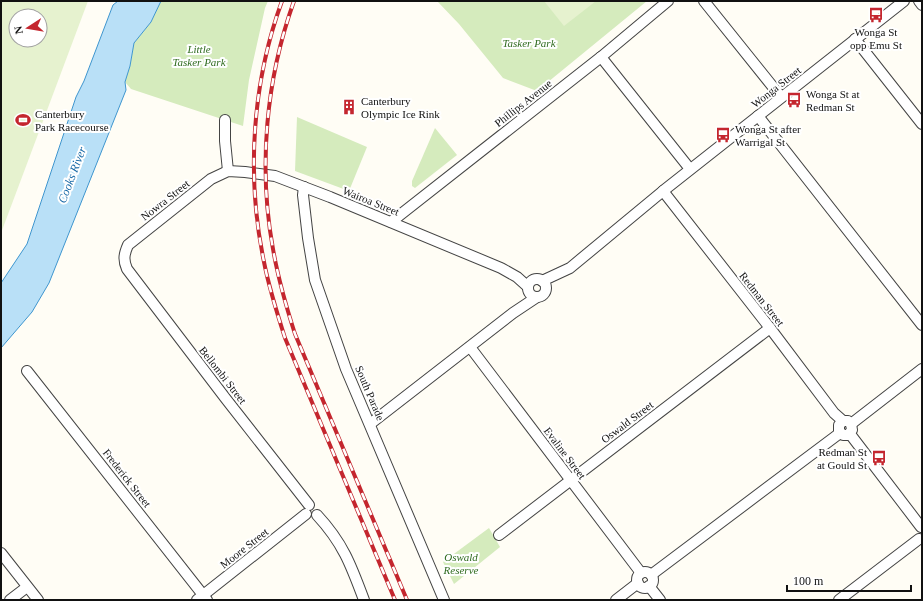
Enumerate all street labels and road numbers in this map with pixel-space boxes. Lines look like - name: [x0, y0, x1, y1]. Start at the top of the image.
- street label: Wonga Street: [749, 64, 803, 110]
- street label: Phillips Avenue: [492, 77, 554, 129]
- street label: Nowra Street: [138, 177, 192, 223]
- street label: Wairoa Street: [341, 184, 401, 218]
- street label: Redman Street: [737, 270, 787, 328]
- street label: Bellombi Street: [197, 344, 249, 406]
- street label: South Parade: [353, 364, 387, 422]
- street label: Oswald Street: [599, 399, 655, 445]
- street label: Evaline Street: [542, 425, 588, 481]
- street label: Frederick Street: [101, 447, 153, 509]
- street label: Moore Street: [218, 525, 270, 571]

